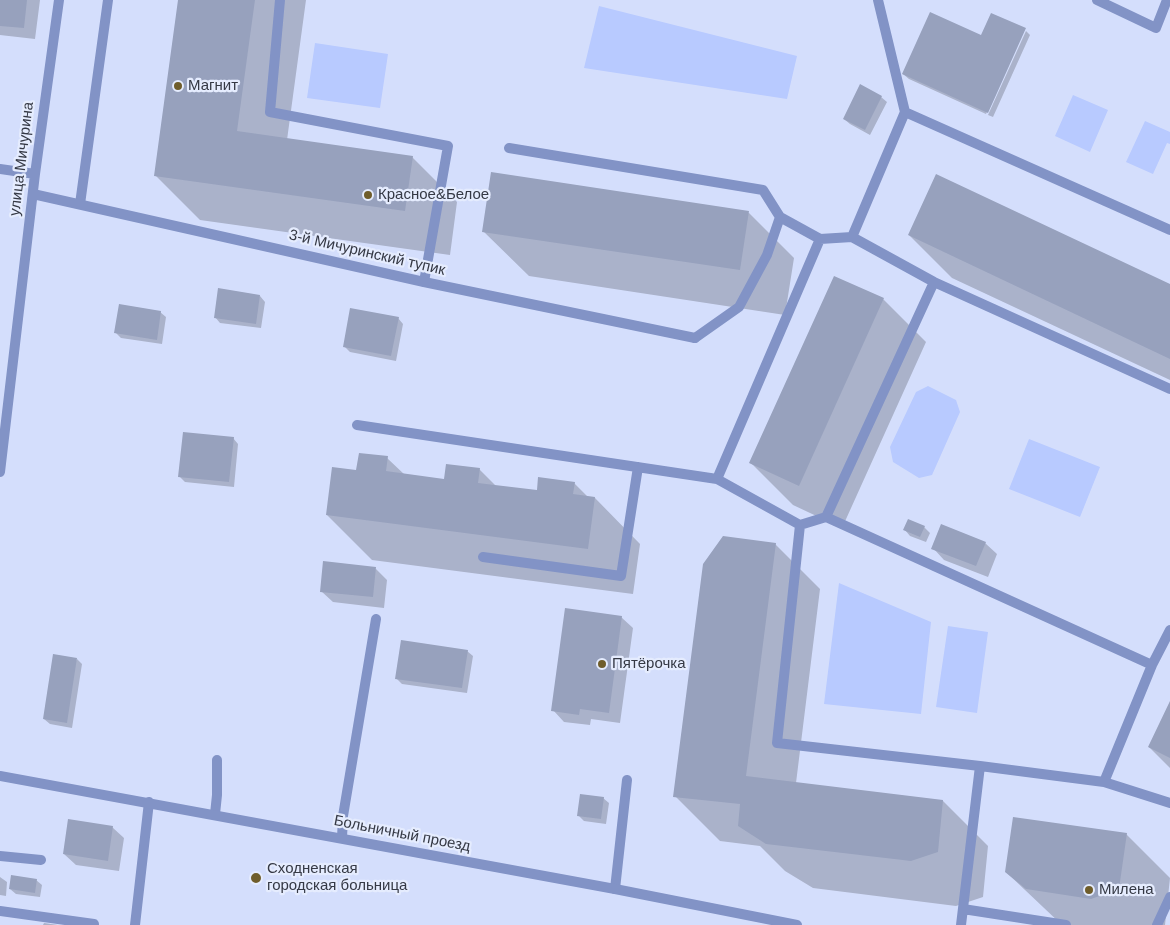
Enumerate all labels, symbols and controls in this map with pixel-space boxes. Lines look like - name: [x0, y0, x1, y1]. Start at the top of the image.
- place label: Магнит: [188, 77, 238, 95]
- marker: Магнит: [172, 80, 184, 92]
- street label: улица Мичурина: [6, 101, 38, 217]
- place label: Красное&Белое: [378, 186, 489, 204]
- marker: Красное&Белое: [362, 189, 374, 201]
- street label: 3-й Мичуринский тупик: [287, 226, 447, 280]
- place label: Пятёрочка: [612, 655, 686, 673]
- marker: Пятёрочка: [596, 658, 608, 670]
- street label: Больничный проезд: [332, 812, 472, 856]
- place label: Сходненская городская больница: [267, 860, 407, 895]
- marker: Сходненская городская больница: [249, 871, 263, 885]
- place label: Милена: [1099, 881, 1154, 899]
- marker: Милена: [1083, 884, 1095, 896]

